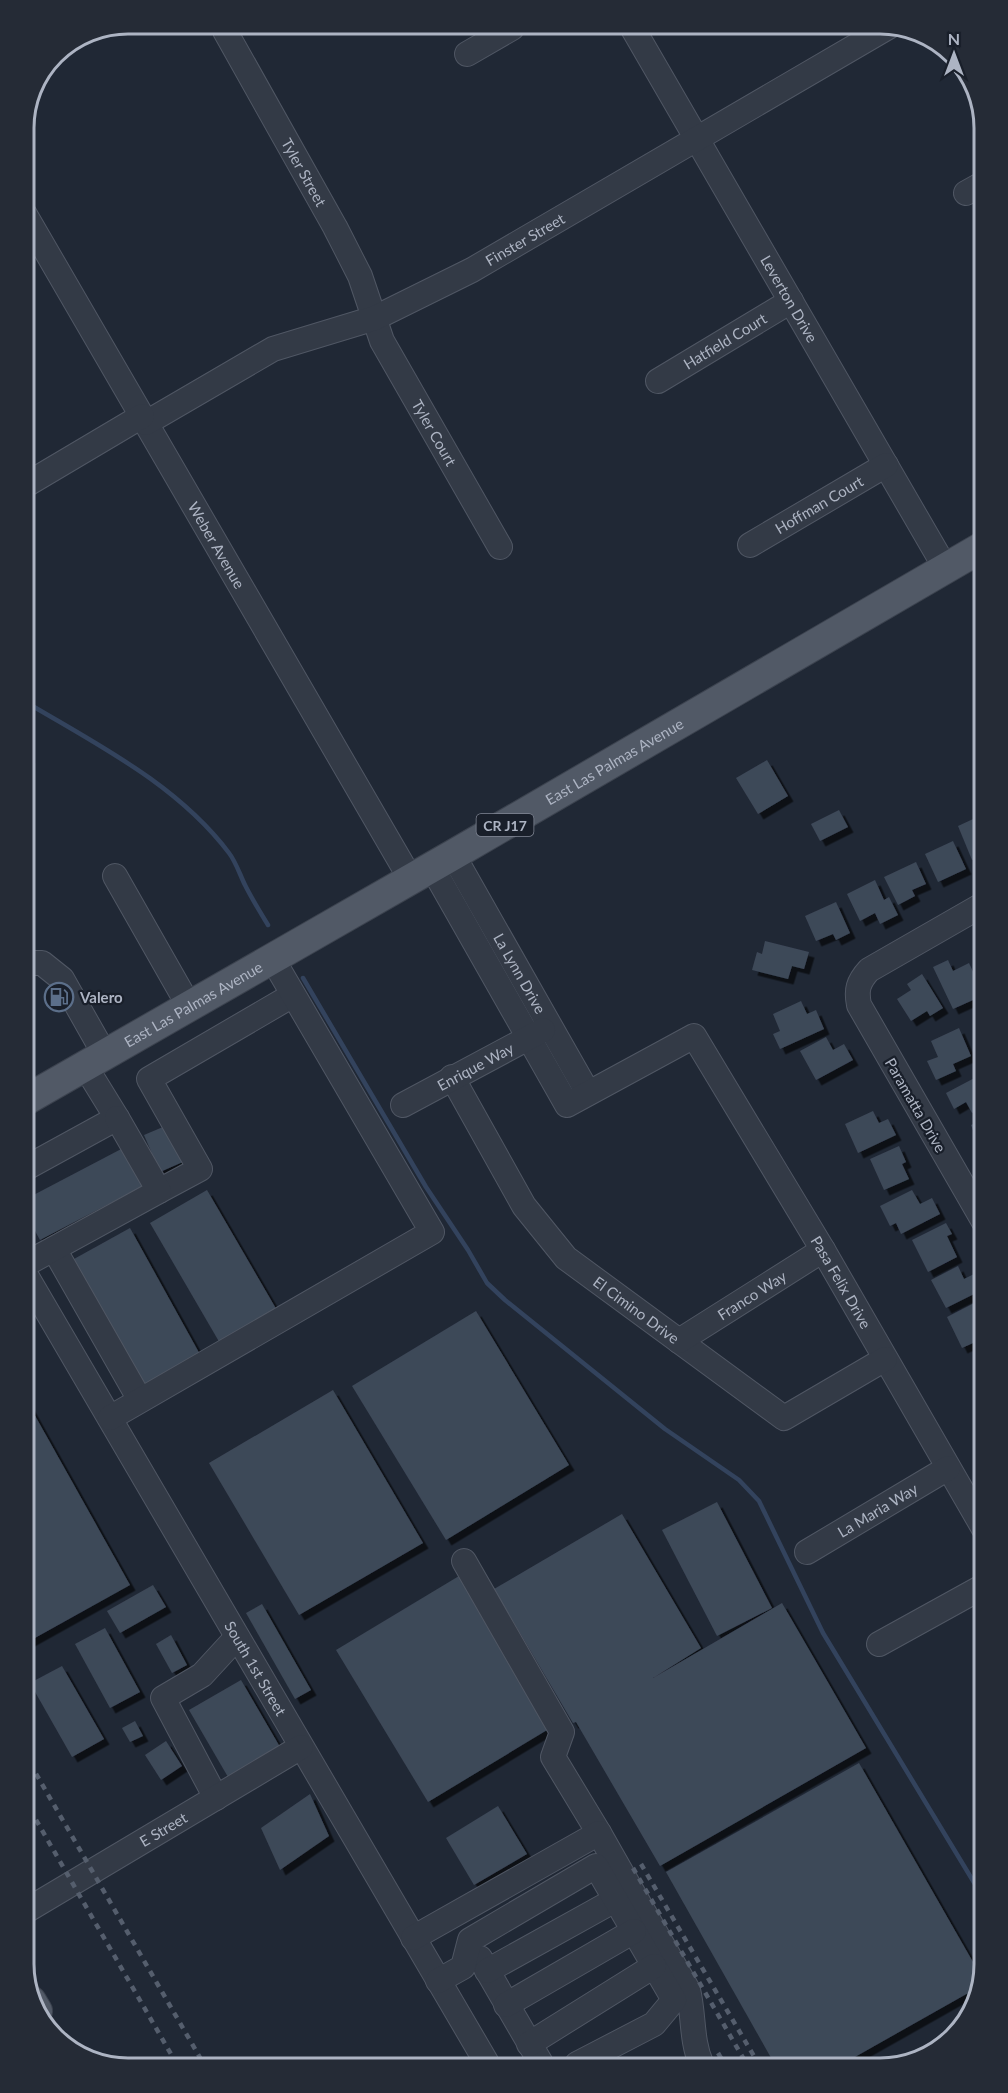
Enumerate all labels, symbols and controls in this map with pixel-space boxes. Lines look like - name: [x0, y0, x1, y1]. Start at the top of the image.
- north arrow: [924, 24, 984, 84]
- text: N: [948, 29, 960, 48]
- street label: Tyler Street: [278, 135, 331, 210]
- street label: Finster Street: [482, 209, 568, 269]
- street label: Leverton Drive: [757, 252, 822, 346]
- street label: Hatfield Court: [680, 309, 770, 373]
- street label: Tyler Court: [408, 396, 461, 469]
- street label: Hoffman Court: [772, 471, 867, 537]
- street label: Weber Avenue: [185, 499, 249, 592]
- street label: East Las Palmas Avenue: [542, 714, 686, 808]
- road number: CR J17: [476, 814, 534, 836]
- street label: La Lynn Drive: [490, 930, 550, 1017]
- street label: East Las Palmas Avenue: [121, 957, 266, 1051]
- fuel station icon: Valero: [43, 981, 75, 1013]
- place label: Valero: [79, 988, 123, 1006]
- street label: Enrique Way: [434, 1038, 517, 1094]
- street label: Paramatta Drive: [882, 1055, 950, 1155]
- street label: Pasa Felix Drive: [808, 1232, 875, 1332]
- street label: Franco Way: [714, 1266, 790, 1323]
- street label: El Cimino Drive: [590, 1272, 683, 1347]
- street label: La Maria Way: [834, 1479, 921, 1541]
- street label: South 1st Street: [221, 1618, 291, 1719]
- street label: E Street: [136, 1808, 191, 1850]

